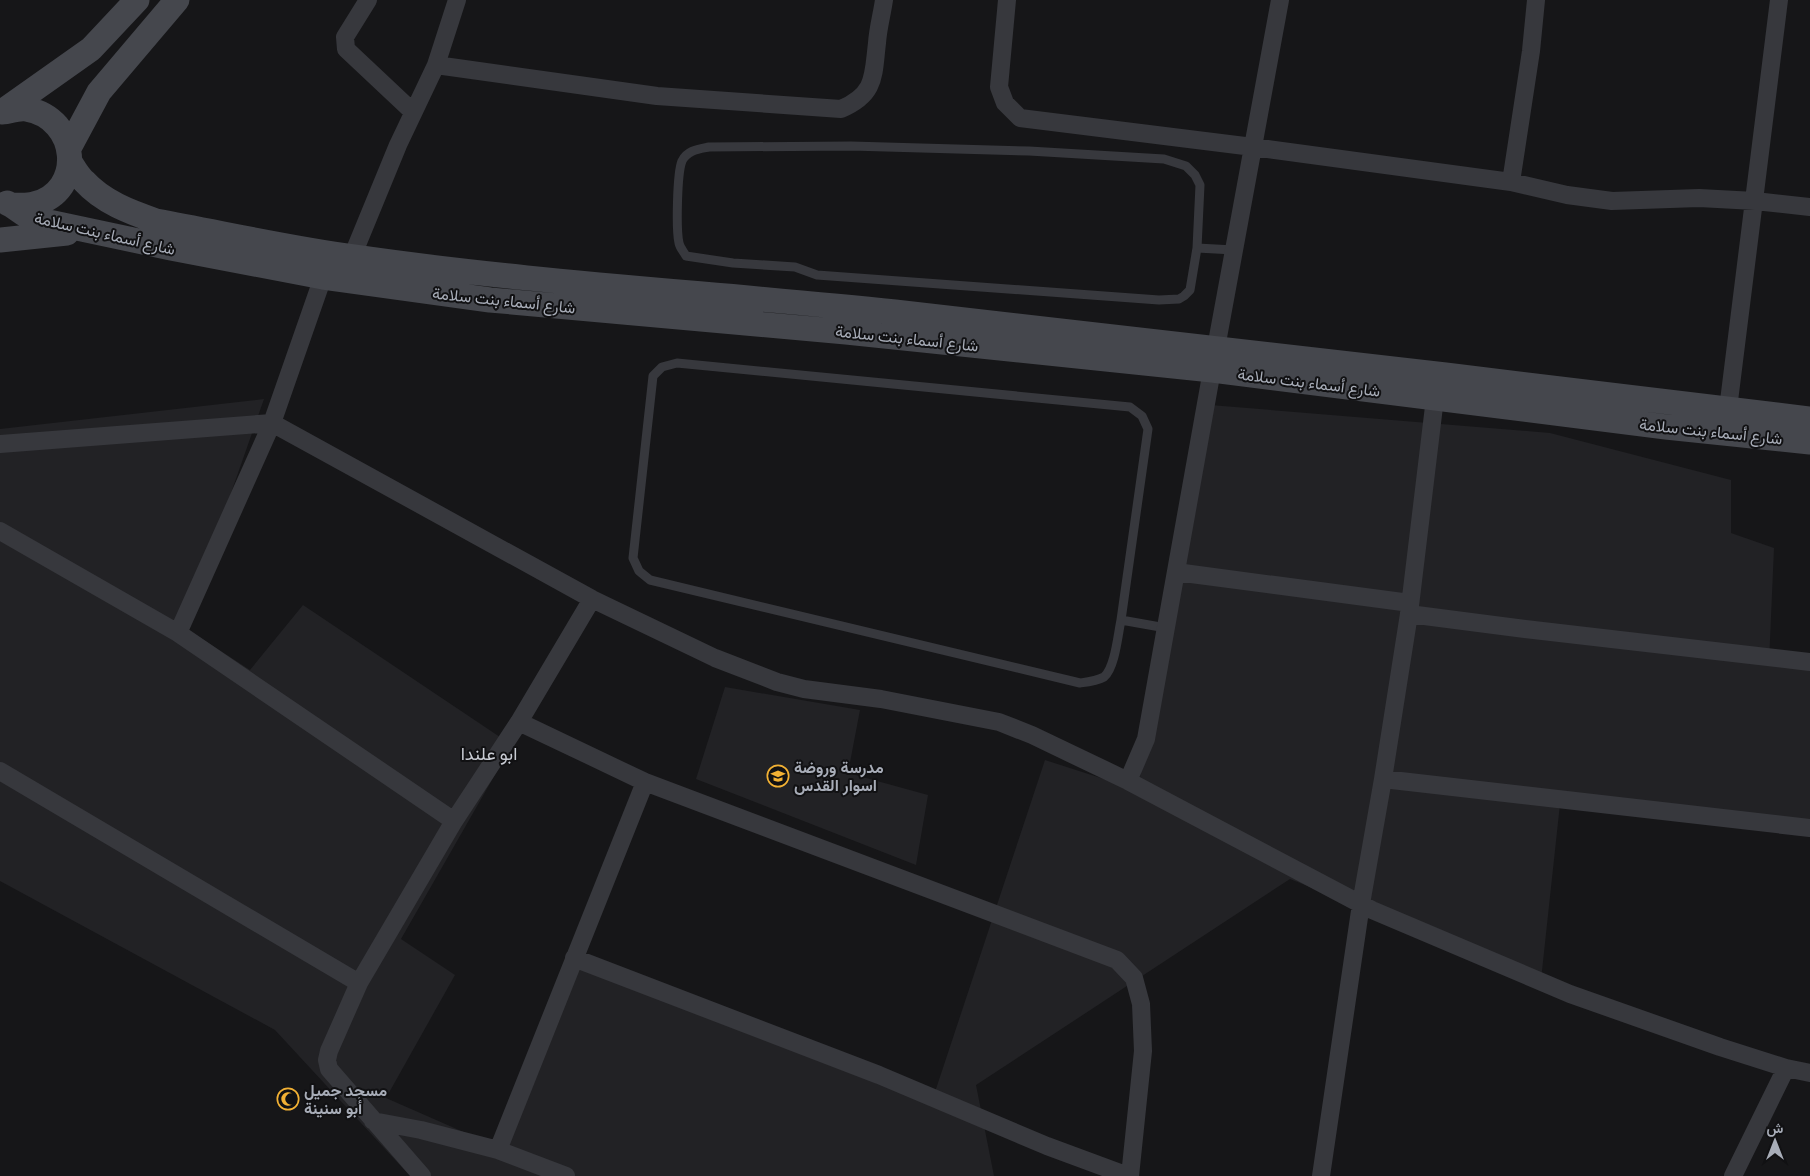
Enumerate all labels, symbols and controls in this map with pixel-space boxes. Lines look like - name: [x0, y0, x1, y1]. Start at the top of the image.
- street label: شارع أسماء بنت سلامة: [32, 208, 177, 261]
- street label: شارع أسماء بنت سلامة: [431, 284, 576, 319]
- street label: شارع أسماء بنت سلامة: [834, 322, 979, 357]
- street label: شارع أسماء بنت سلامة: [1236, 364, 1381, 403]
- street label: شارع أسماء بنت سلامة: [1638, 415, 1783, 450]
- district label: ابو علندا: [461, 743, 517, 765]
- place label: مدرسة وروضة اسوار القدس: [794, 758, 884, 796]
- school or university icon: مدرسة وروضة اسوار القدس: [766, 764, 790, 788]
- place label: مسجد جميل أبو سنينة: [304, 1081, 387, 1119]
- mosque icon: مسجد جميل أبو سنينة: [276, 1087, 300, 1111]
- north arrow: [1750, 1116, 1800, 1166]
- text: ش: [1767, 1120, 1784, 1137]

